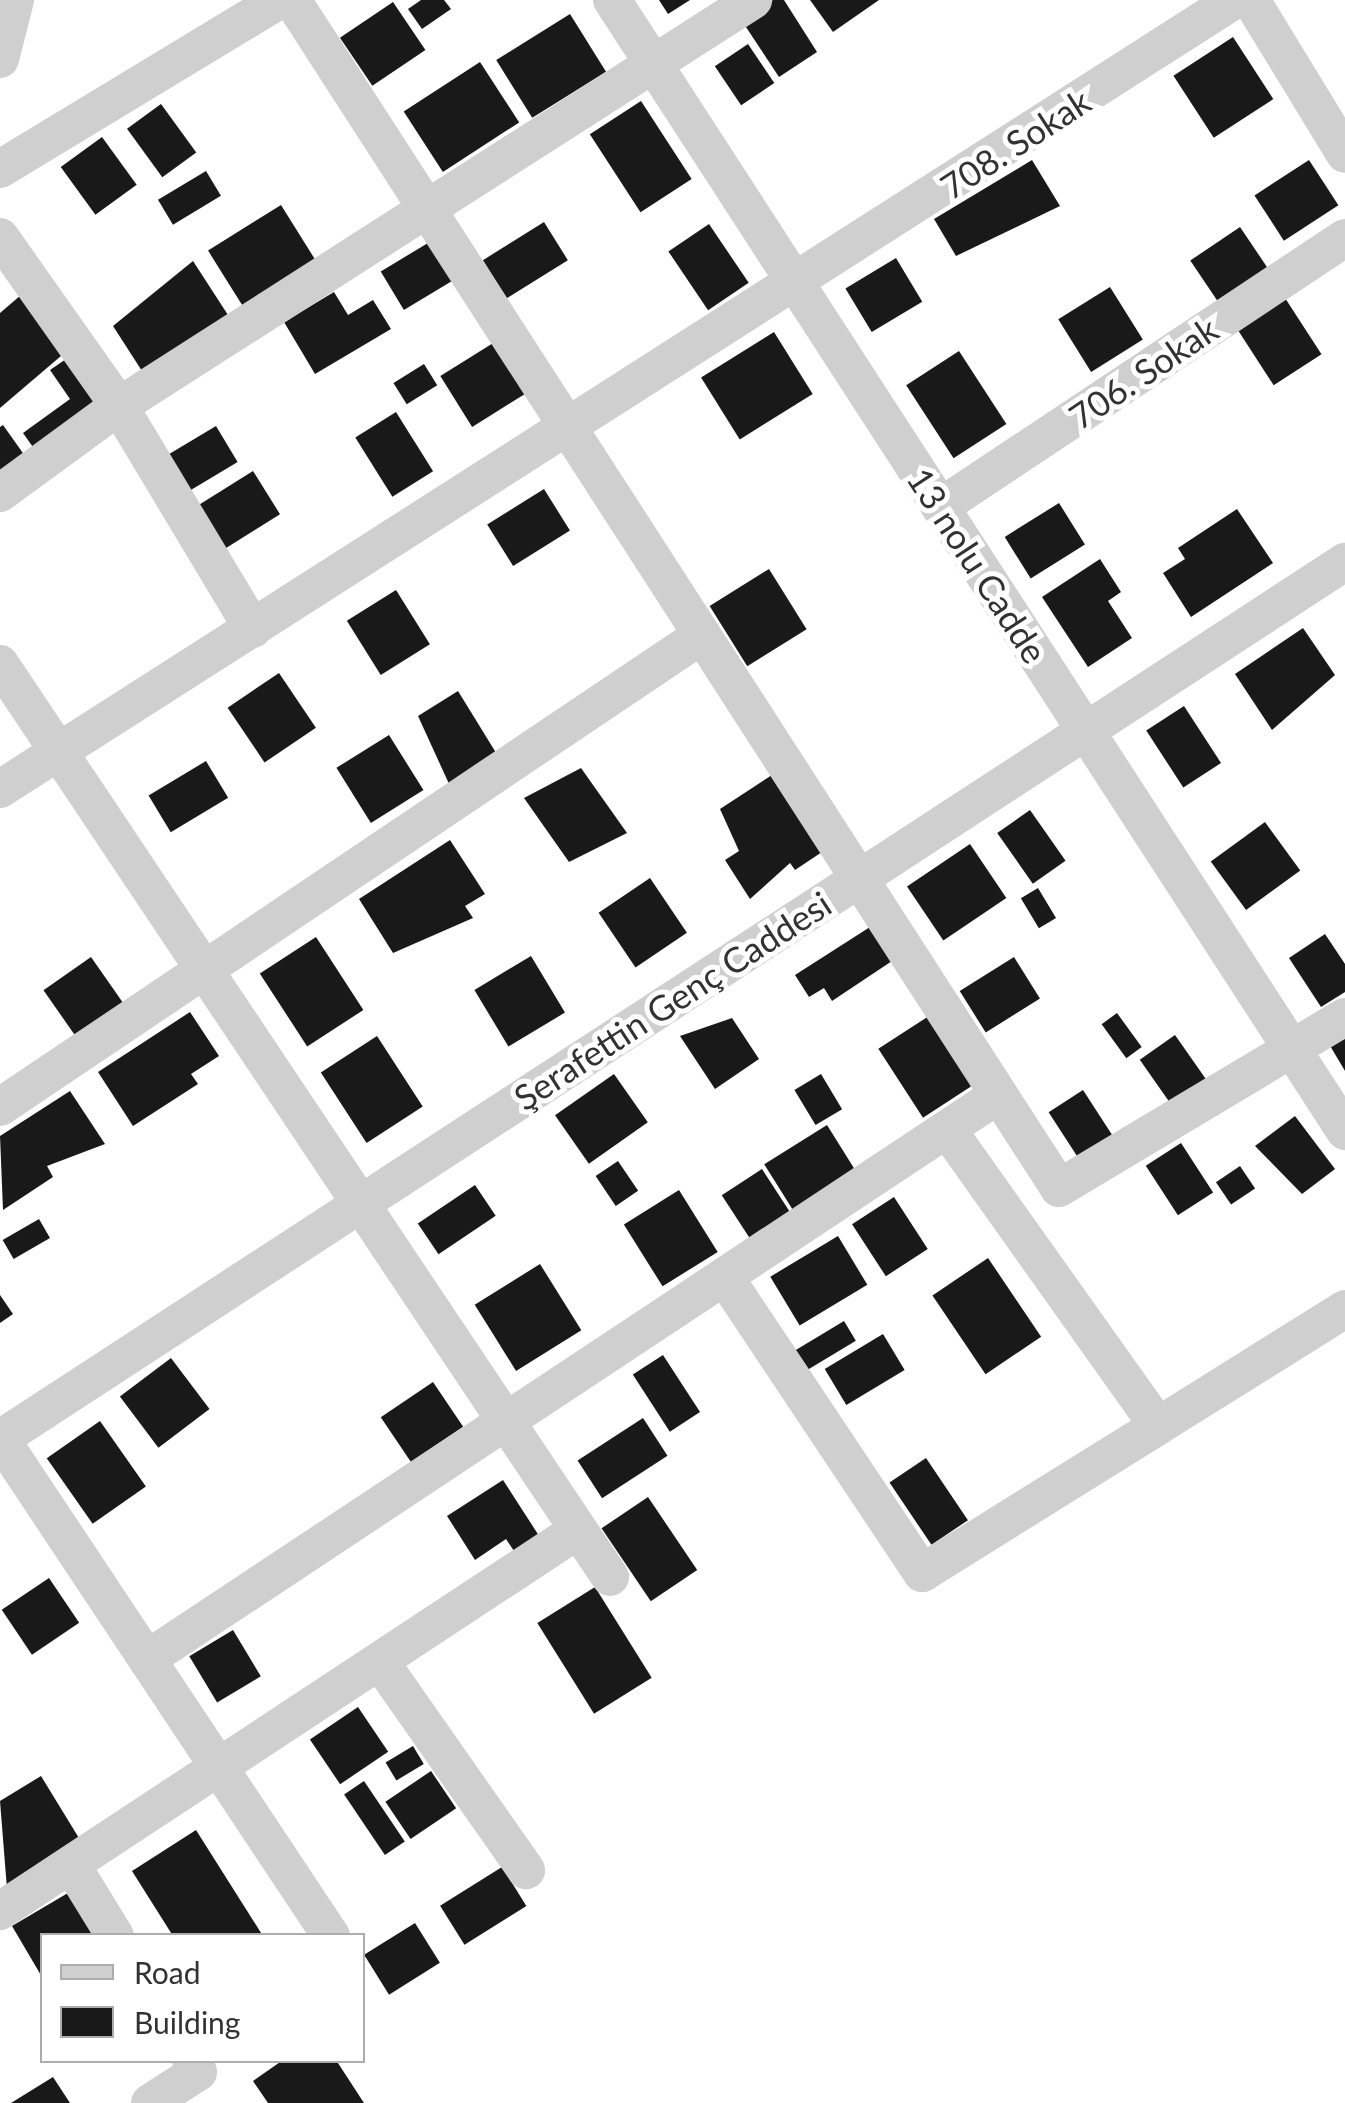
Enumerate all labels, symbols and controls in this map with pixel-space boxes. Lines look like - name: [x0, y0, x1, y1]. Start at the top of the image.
- street label: 708. Sokak: [932, 79, 1098, 207]
- street label: 706. Sokak: [1061, 307, 1225, 437]
- street label: 13 nolu Cadde: [899, 460, 1057, 670]
- street label: Şerafettin Genç Caddesi: [506, 882, 838, 1118]
- legend: [40, 1933, 365, 2063]
- text: Road: [134, 1954, 201, 1990]
- text: Building: [134, 2004, 240, 2040]

